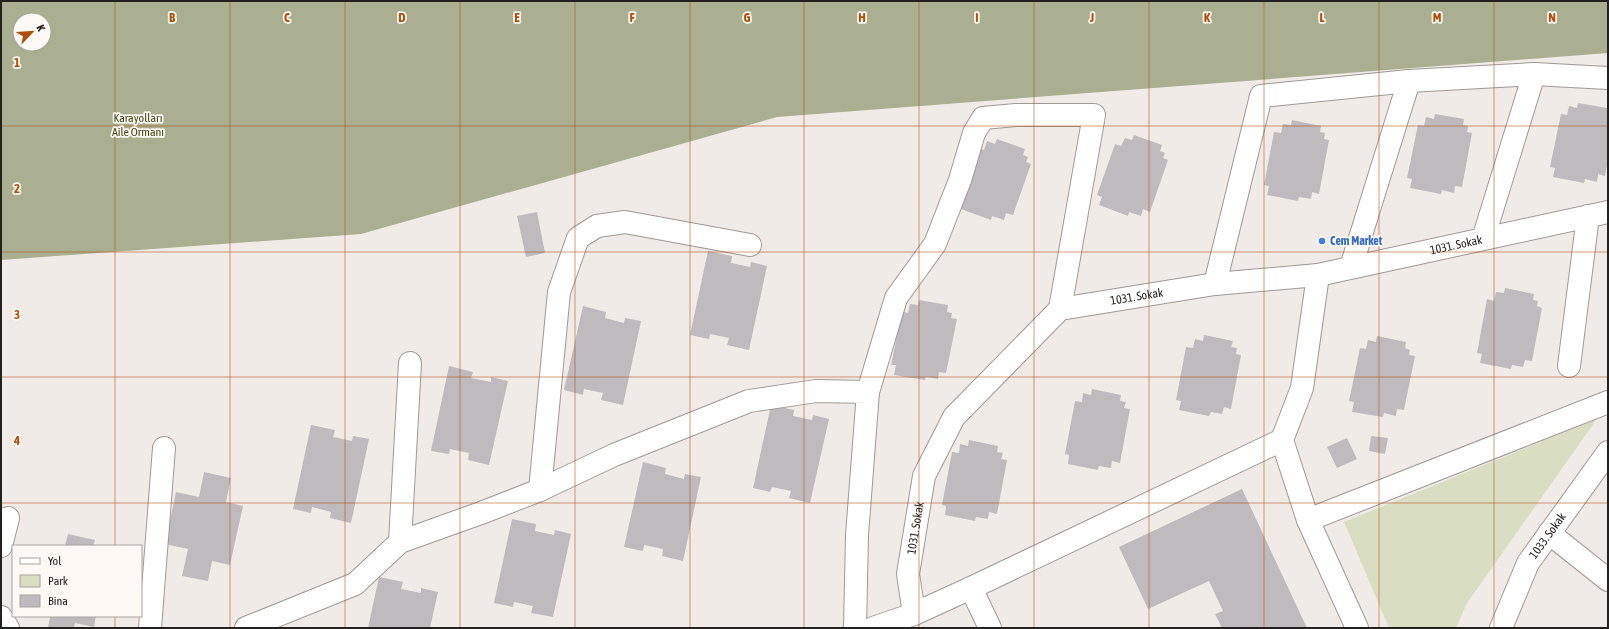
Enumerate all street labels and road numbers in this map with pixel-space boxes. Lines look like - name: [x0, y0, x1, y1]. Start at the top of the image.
- street label: 1031. Sokak: [1429, 232, 1484, 257]
- street label: 1031. Sokak: [1109, 285, 1165, 308]
- street label: 1031. Sokak: [904, 500, 927, 555]
- street label: 1033. Sokak: [1526, 509, 1569, 561]

